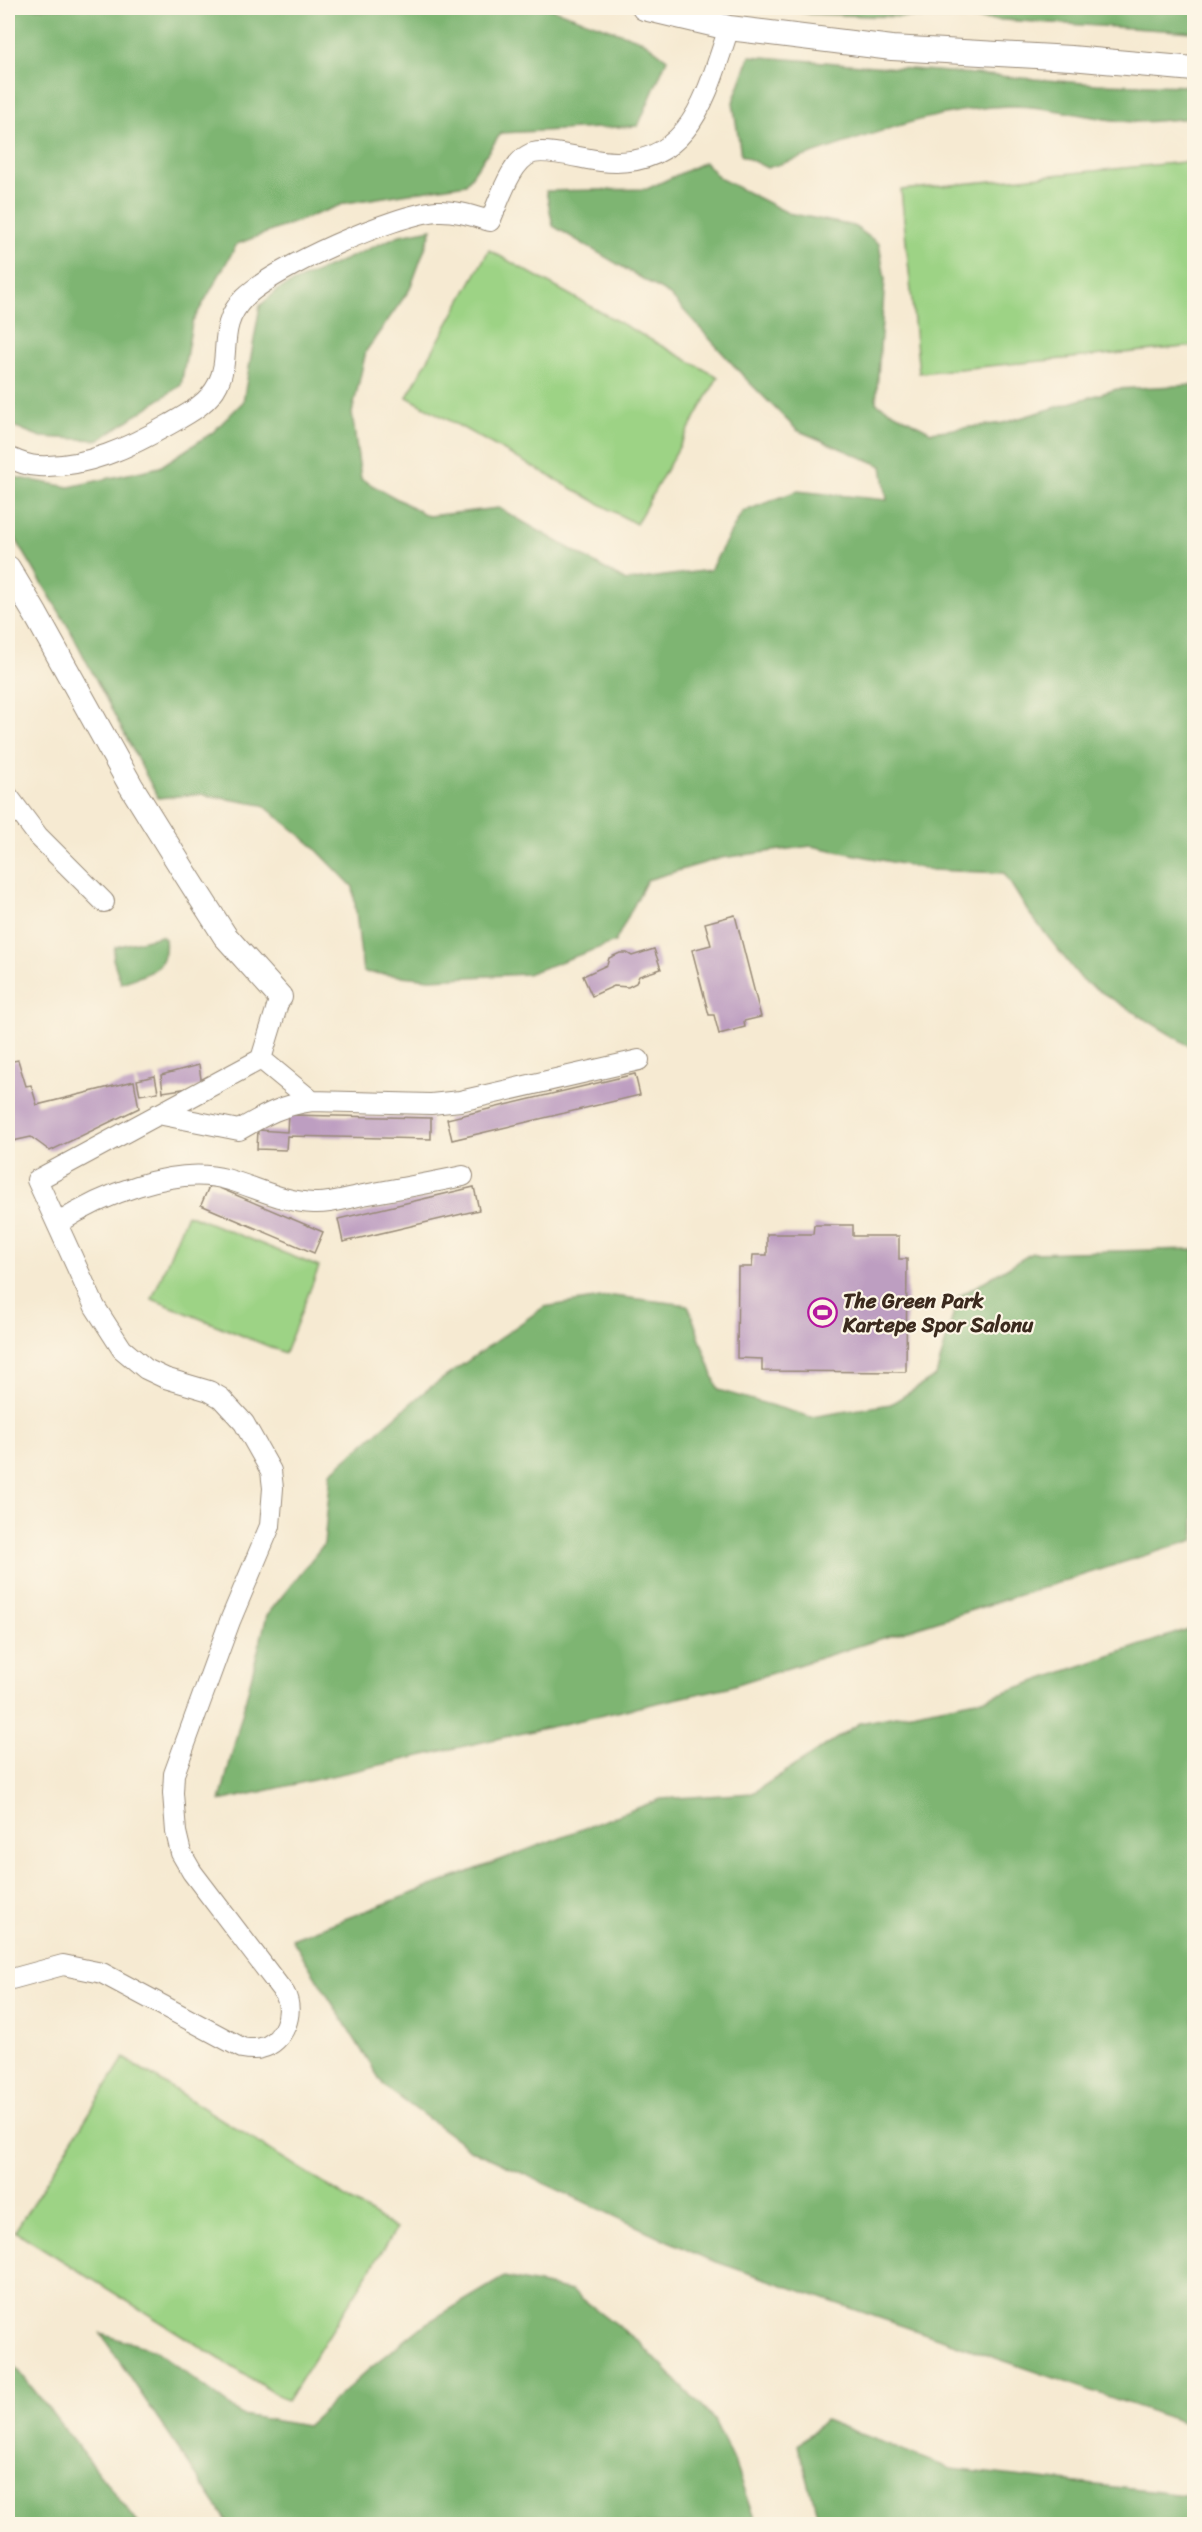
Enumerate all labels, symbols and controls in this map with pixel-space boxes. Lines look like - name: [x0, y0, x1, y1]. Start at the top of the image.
- place label: The Green Park Kartepe Spor Salonu: [842, 1282, 1034, 1344]
- sports icon: The Green Park Kartepe Spor Salonu: [806, 1297, 838, 1329]

